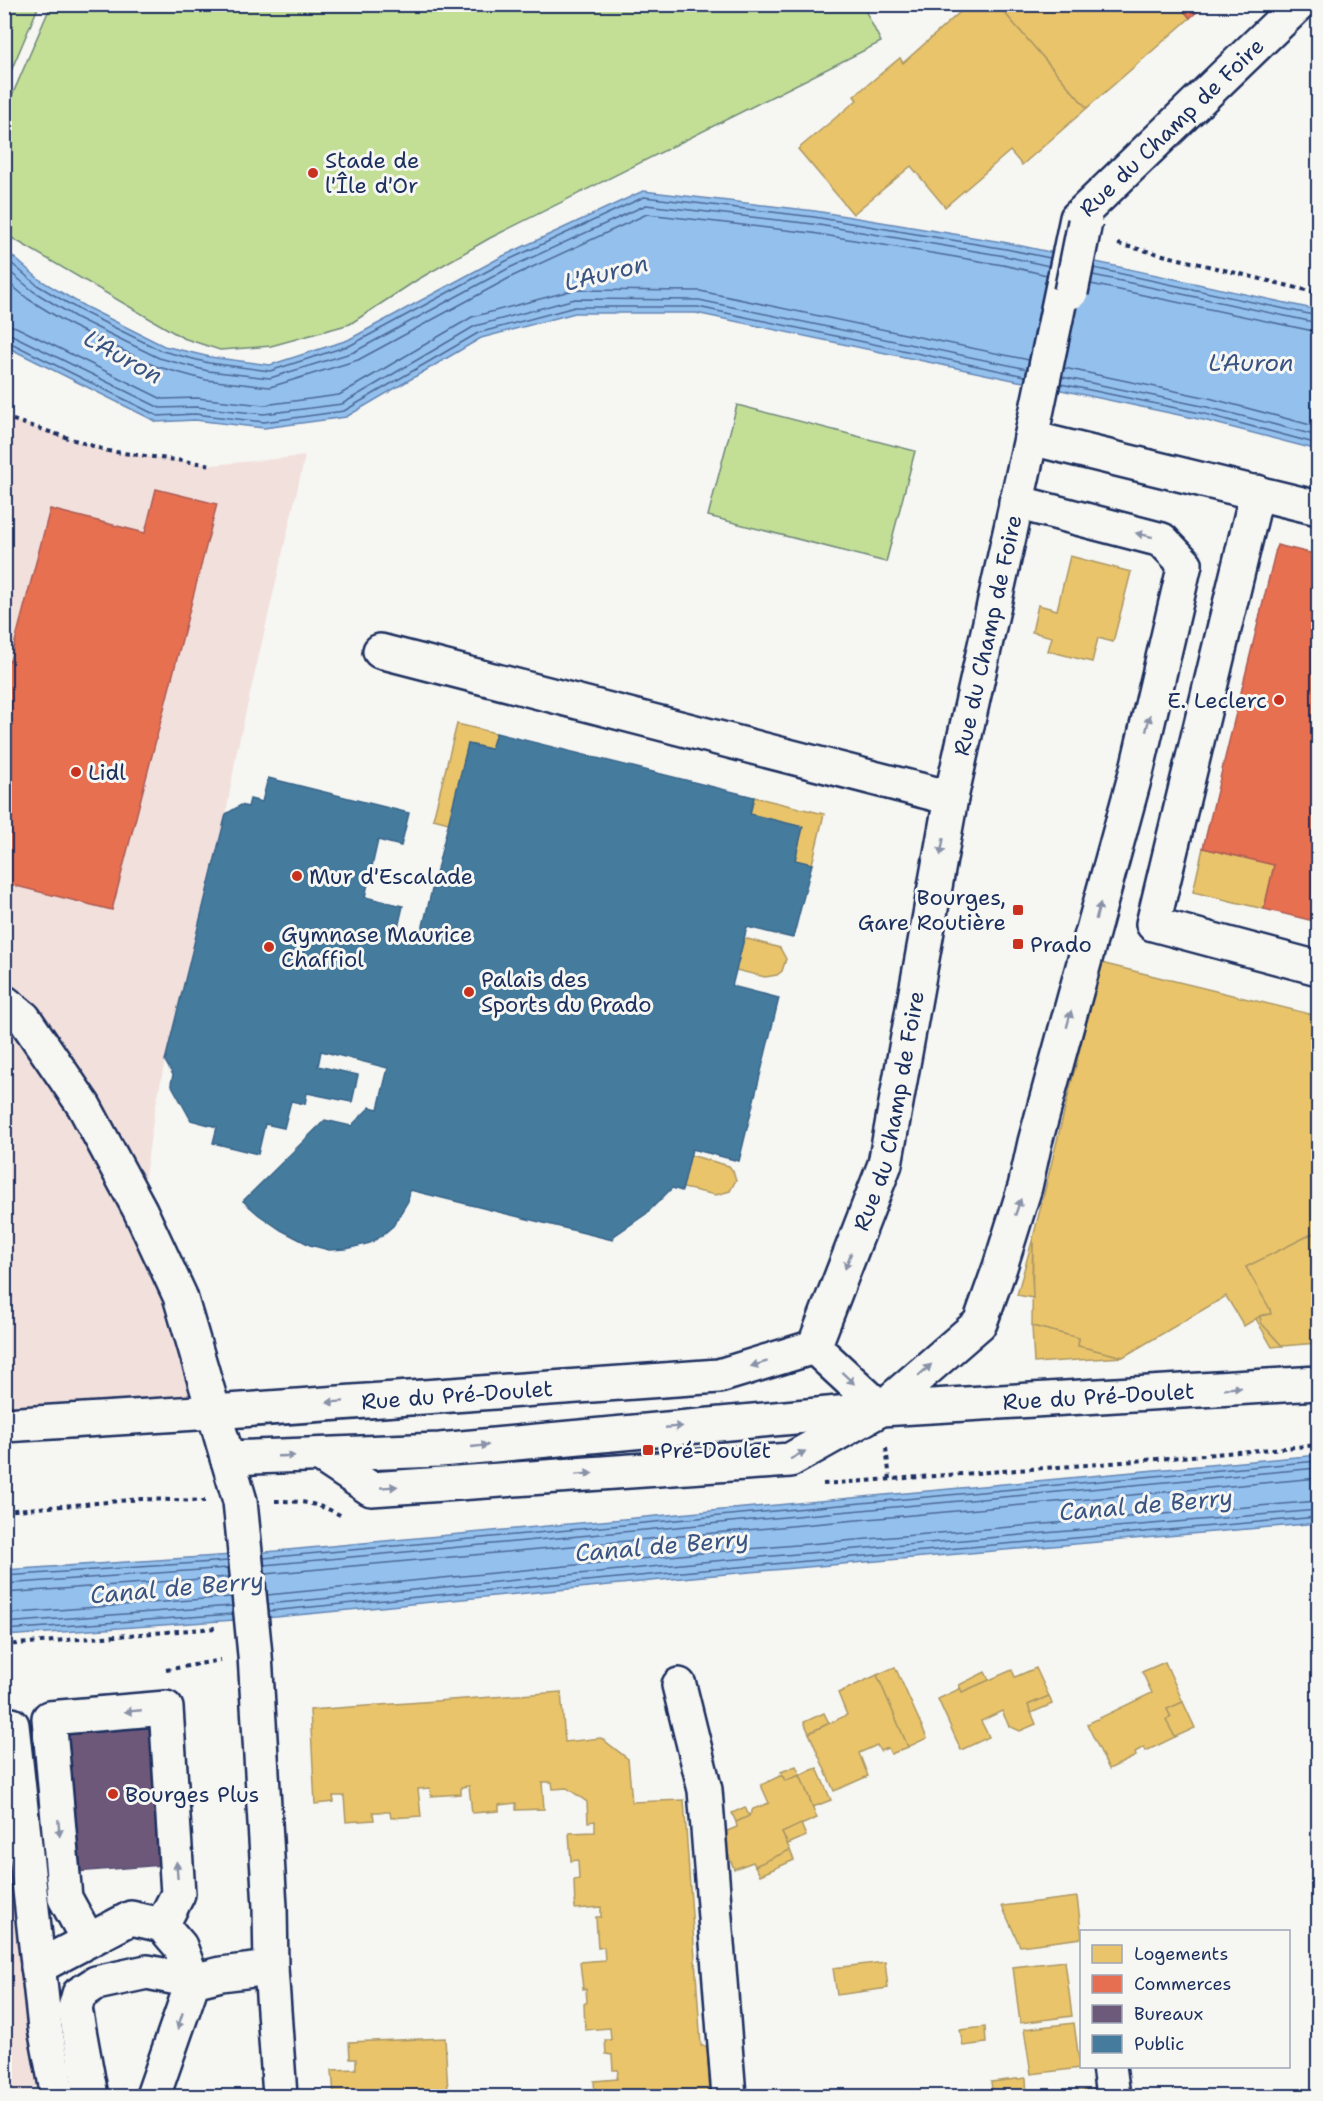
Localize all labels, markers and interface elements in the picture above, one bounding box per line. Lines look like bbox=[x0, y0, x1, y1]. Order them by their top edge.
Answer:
street label: Rue du Champ de Foire bbox=[1073, 31, 1270, 223]
place label: Stade de l'Île d'Or bbox=[325, 146, 420, 200]
marker: Stade de l'Île d'Or bbox=[306, 166, 320, 180]
water label: L'Auron bbox=[561, 247, 651, 299]
water label: L'Auron bbox=[78, 322, 168, 392]
water label: L'Auron bbox=[1208, 347, 1294, 379]
street label: Rue du Champ de Foire bbox=[946, 512, 1028, 758]
one-way arrow bbox=[1134, 529, 1153, 539]
place label: E. Leclerc bbox=[1167, 686, 1267, 715]
marker: E. Leclerc bbox=[1272, 693, 1286, 707]
one-way arrow bbox=[1144, 714, 1154, 732]
place label: Lidl bbox=[88, 758, 126, 787]
marker: Lidl bbox=[69, 765, 83, 779]
one-way arrow bbox=[937, 838, 946, 857]
place label: Mur d'Escalade bbox=[309, 862, 473, 891]
marker: Mur d'Escalade bbox=[290, 869, 304, 883]
place label: Bourges, Gare Routière bbox=[858, 883, 1006, 937]
one-way arrow bbox=[1094, 902, 1103, 920]
marker: Bourges, Gare Routière bbox=[1011, 903, 1025, 917]
place label: Gymnase Maurice Chaffiol bbox=[281, 920, 472, 974]
place label: Prado bbox=[1030, 930, 1092, 959]
marker: Prado bbox=[1011, 937, 1025, 951]
marker: Gymnase Maurice Chaffiol bbox=[262, 940, 276, 954]
place label: Palais des Sports du Prado bbox=[481, 965, 652, 1019]
marker: Palais des Sports du Prado bbox=[462, 985, 476, 999]
street label: Rue du Champ de Foire bbox=[846, 989, 930, 1235]
one-way arrow bbox=[1065, 1010, 1074, 1028]
one-way arrow bbox=[1014, 1198, 1024, 1216]
one-way arrow bbox=[842, 1252, 852, 1270]
one-way arrow bbox=[749, 1360, 767, 1369]
one-way arrow bbox=[917, 1364, 933, 1377]
one-way arrow bbox=[840, 1371, 855, 1385]
street label: Rue du Pré-Doulet bbox=[360, 1373, 554, 1416]
street label: Rue du Pré-Doulet bbox=[1002, 1376, 1195, 1416]
one-way arrow bbox=[1223, 1384, 1242, 1393]
one-way arrow bbox=[326, 1398, 345, 1407]
one-way arrow bbox=[665, 1422, 684, 1432]
place label: Pré-Doulet bbox=[660, 1436, 771, 1465]
one-way arrow bbox=[471, 1441, 490, 1451]
marker: Pré-Doulet bbox=[641, 1443, 655, 1457]
one-way arrow bbox=[790, 1450, 807, 1460]
one-way arrow bbox=[276, 1451, 295, 1461]
one-way arrow bbox=[574, 1469, 593, 1479]
water label: Canal de Berry bbox=[1058, 1481, 1234, 1529]
one-way arrow bbox=[380, 1483, 399, 1492]
water label: Canal de Berry bbox=[574, 1522, 750, 1570]
water label: Canal de Berry bbox=[89, 1564, 265, 1612]
one-way arrow bbox=[124, 1706, 143, 1715]
place label: Bourges Plus bbox=[125, 1780, 259, 1809]
marker: Bourges Plus bbox=[106, 1787, 120, 1801]
one-way arrow bbox=[54, 1818, 64, 1837]
one-way arrow bbox=[172, 1861, 181, 1880]
legend bbox=[1080, 1930, 1290, 2068]
text: Logements bbox=[1134, 1942, 1228, 1966]
text: Commerces bbox=[1134, 1972, 1231, 1996]
text: Bureaux bbox=[1134, 2002, 1203, 2026]
one-way arrow bbox=[175, 2012, 184, 2030]
text: Public bbox=[1134, 2032, 1184, 2056]

